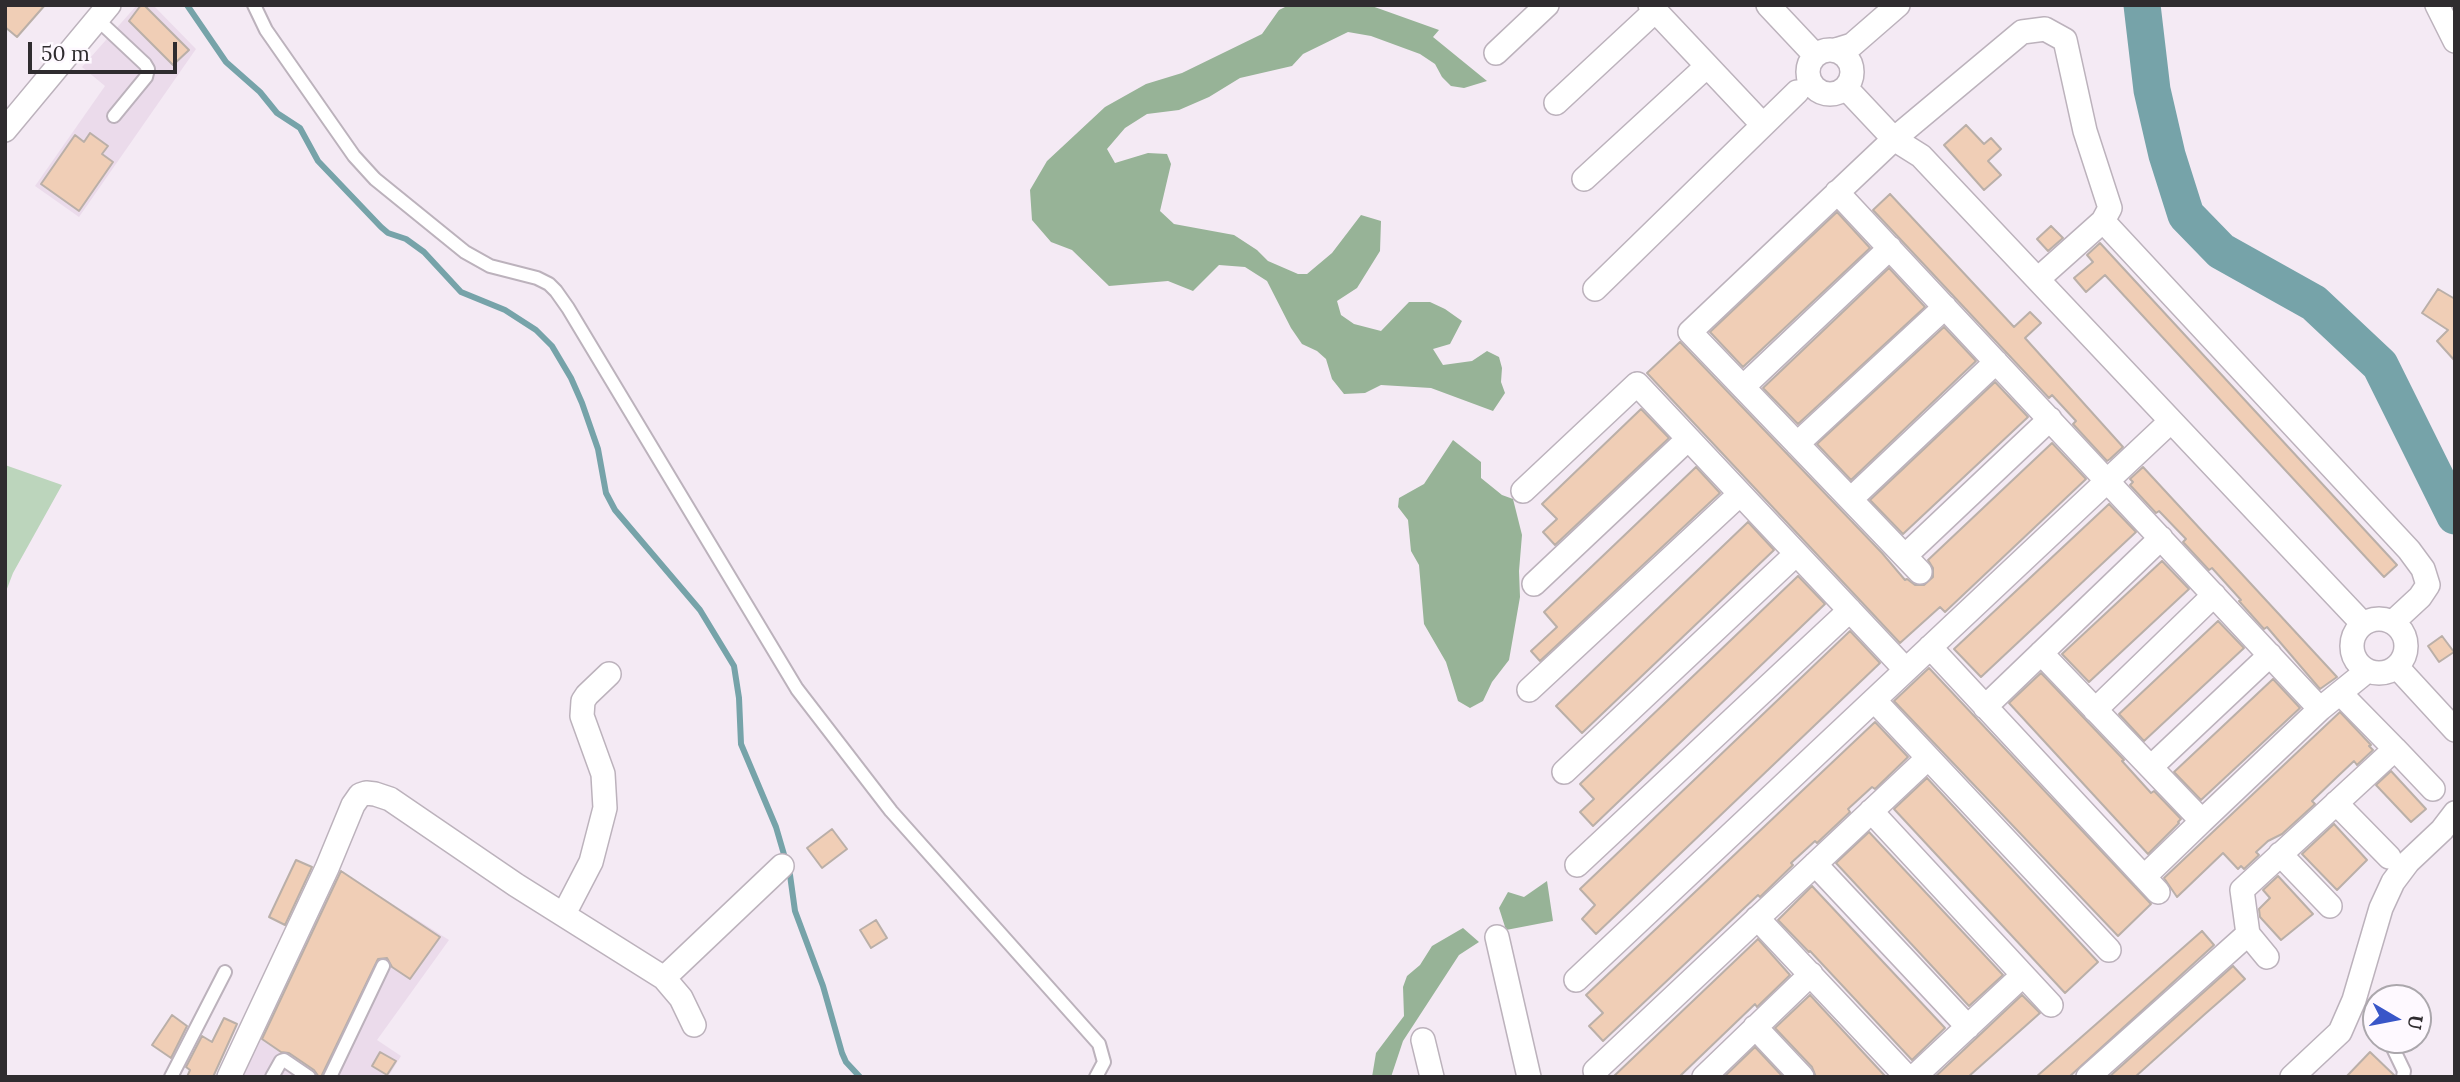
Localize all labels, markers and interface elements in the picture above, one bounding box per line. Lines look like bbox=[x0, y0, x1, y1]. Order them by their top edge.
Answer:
scale bar bbox=[32, 28, 180, 72]
text: 50 m bbox=[41, 40, 90, 67]
north arrow bbox=[2362, 984, 2432, 1054]
text: U bbox=[2403, 1013, 2429, 1031]

